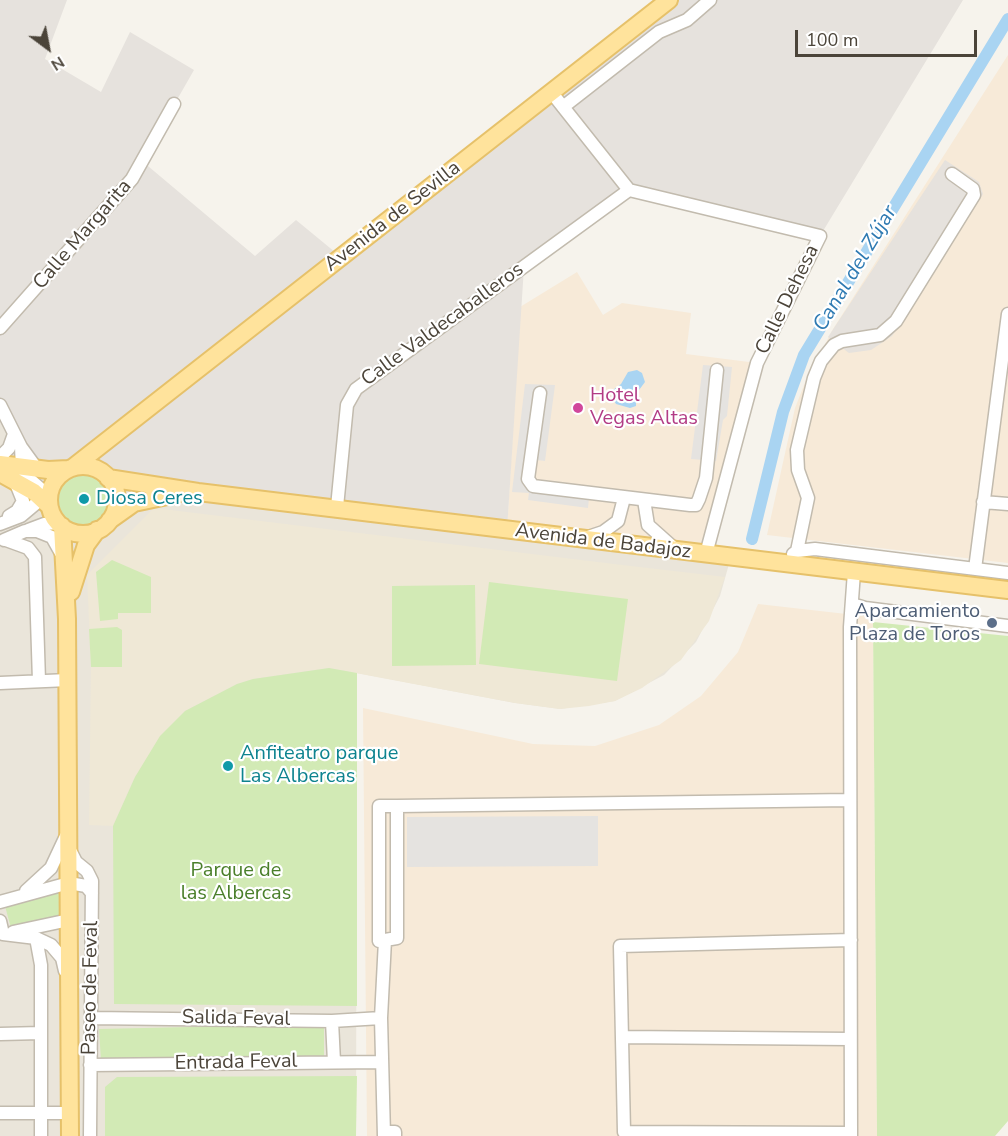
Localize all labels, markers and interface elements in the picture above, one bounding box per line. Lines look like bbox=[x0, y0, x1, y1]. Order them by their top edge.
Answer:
north arrow bbox=[18, 18, 78, 78]
scale bar bbox=[798, 18, 980, 56]
text: 100 m bbox=[806, 28, 858, 52]
text: N bbox=[47, 51, 68, 76]
street label: Avenida de Sevilla bbox=[320, 156, 466, 278]
street label: Calle Margarita bbox=[29, 175, 137, 295]
water label: Canal del Zújar bbox=[809, 202, 903, 336]
street label: Calle Dehesa bbox=[751, 241, 825, 359]
street label: Calle Valdecaballeros bbox=[357, 258, 529, 392]
place label: Hotel Vegas Altas bbox=[590, 384, 698, 431]
marker: Hotel Vegas Altas bbox=[571, 401, 585, 415]
place label: Diosa Ceres bbox=[96, 487, 203, 511]
marker: Diosa Ceres bbox=[77, 492, 91, 506]
street label: Avenida de Badajoz bbox=[514, 519, 692, 565]
place label: Aparcamiento Plaza de Toros bbox=[849, 600, 980, 647]
marker: Aparcamiento Plaza de Toros bbox=[985, 616, 999, 630]
place label: Anfiteatro parque Las Albercas bbox=[240, 742, 398, 789]
marker: Anfiteatro parque Las Albercas bbox=[221, 759, 235, 773]
park label: Parque de las Albercas bbox=[181, 859, 291, 906]
street label: Paseo de Feval bbox=[78, 921, 104, 1055]
street label: Salida Feval bbox=[182, 1006, 290, 1032]
street label: Entrada Feval bbox=[174, 1050, 298, 1076]

